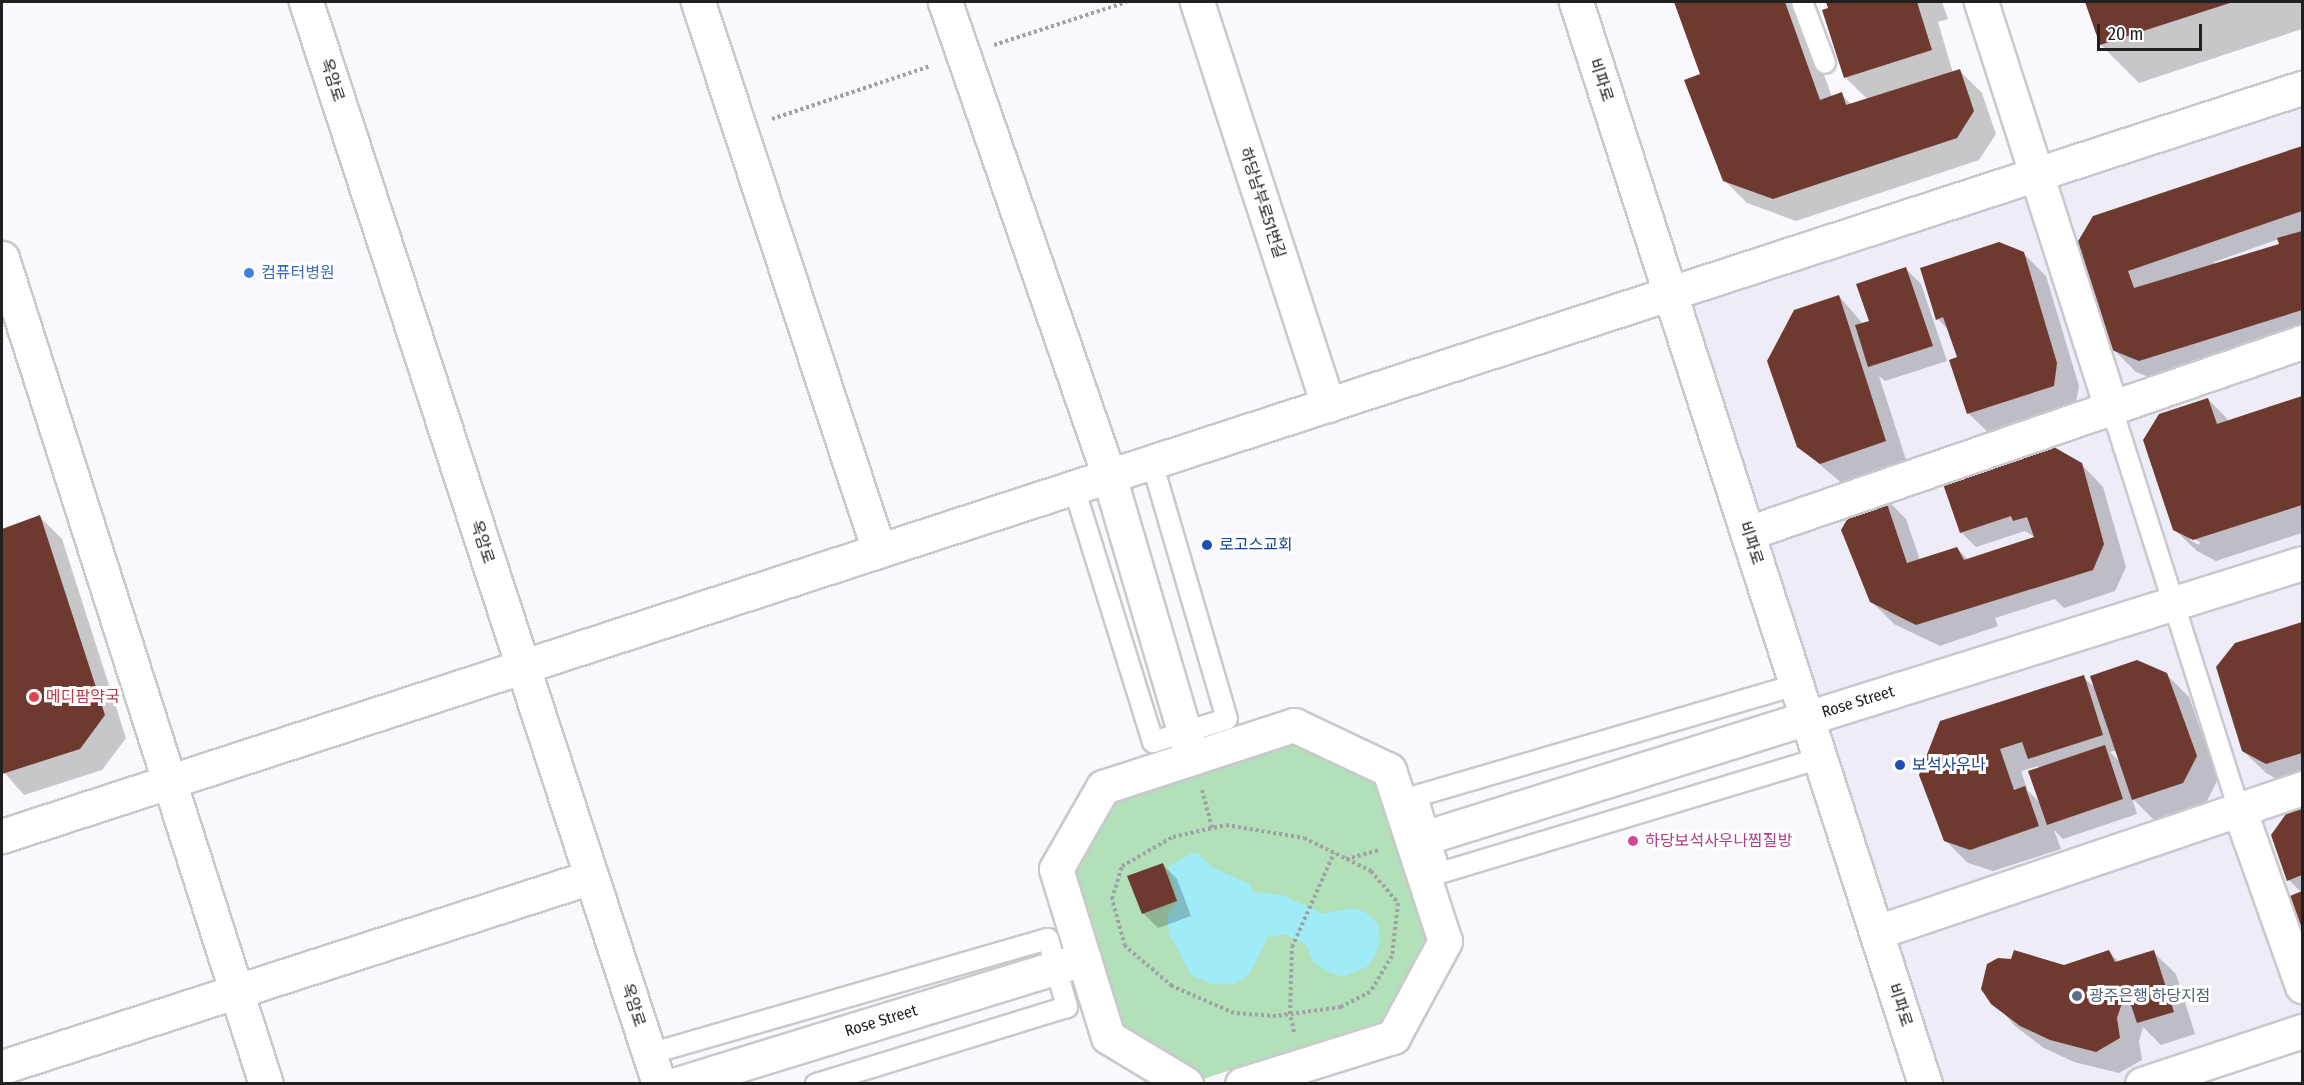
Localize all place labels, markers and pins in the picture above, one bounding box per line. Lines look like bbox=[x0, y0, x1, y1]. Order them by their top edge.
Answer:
place label: 컴퓨터병원 bbox=[261, 263, 335, 283]
marker: 컴퓨터병원 bbox=[242, 266, 256, 280]
place label: 로고스교회 bbox=[1219, 535, 1293, 555]
marker: 로고스교회 bbox=[1200, 538, 1214, 552]
place label: 메디팜약국 bbox=[46, 687, 120, 707]
marker: 메디팜약국 bbox=[27, 690, 41, 704]
place label: 보석사우나 bbox=[1912, 755, 1986, 775]
marker: 보석사우나 bbox=[1893, 758, 1907, 772]
place label: 하당보석사우나찜질방 bbox=[1645, 831, 1792, 851]
marker: 하당보석사우나찜질방 bbox=[1626, 834, 1640, 848]
place label: 광주은행 하당지점 bbox=[2089, 986, 2211, 1006]
marker: 광주은행 하당지점 bbox=[2070, 989, 2084, 1003]

